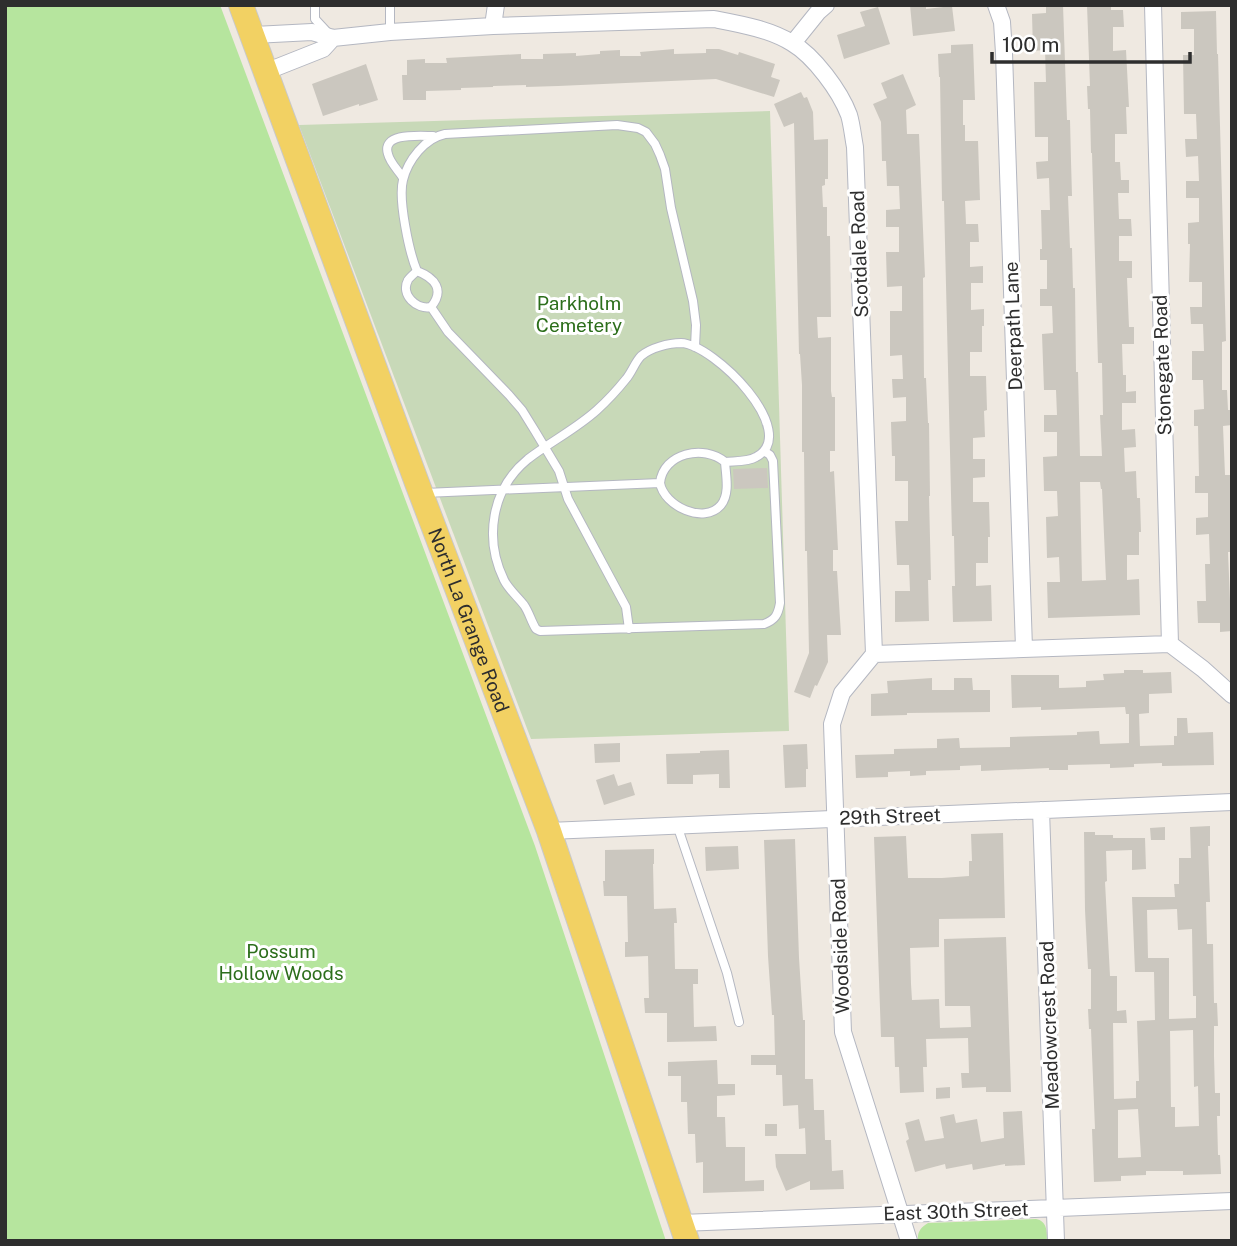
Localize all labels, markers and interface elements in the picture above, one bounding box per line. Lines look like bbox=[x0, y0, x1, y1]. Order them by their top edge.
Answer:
scale bar bbox=[992, 21, 1190, 65]
text: 100 m bbox=[1002, 32, 1059, 57]
street label: Scotdale Road bbox=[846, 190, 872, 318]
street label: Deerpath Lane bbox=[1000, 261, 1026, 391]
park label: Parkholm Cemetery bbox=[536, 292, 622, 336]
street label: Stonegate Road bbox=[1149, 294, 1175, 436]
street label: North La Grange Road bbox=[424, 525, 514, 715]
street label: 29th Street bbox=[839, 803, 941, 829]
street label: Woodside Road bbox=[827, 878, 853, 1014]
park label: Possum Hollow Woods bbox=[218, 940, 344, 984]
street label: Meadowcrest Road bbox=[1035, 940, 1063, 1110]
street label: East 30th Street bbox=[883, 1197, 1029, 1225]

